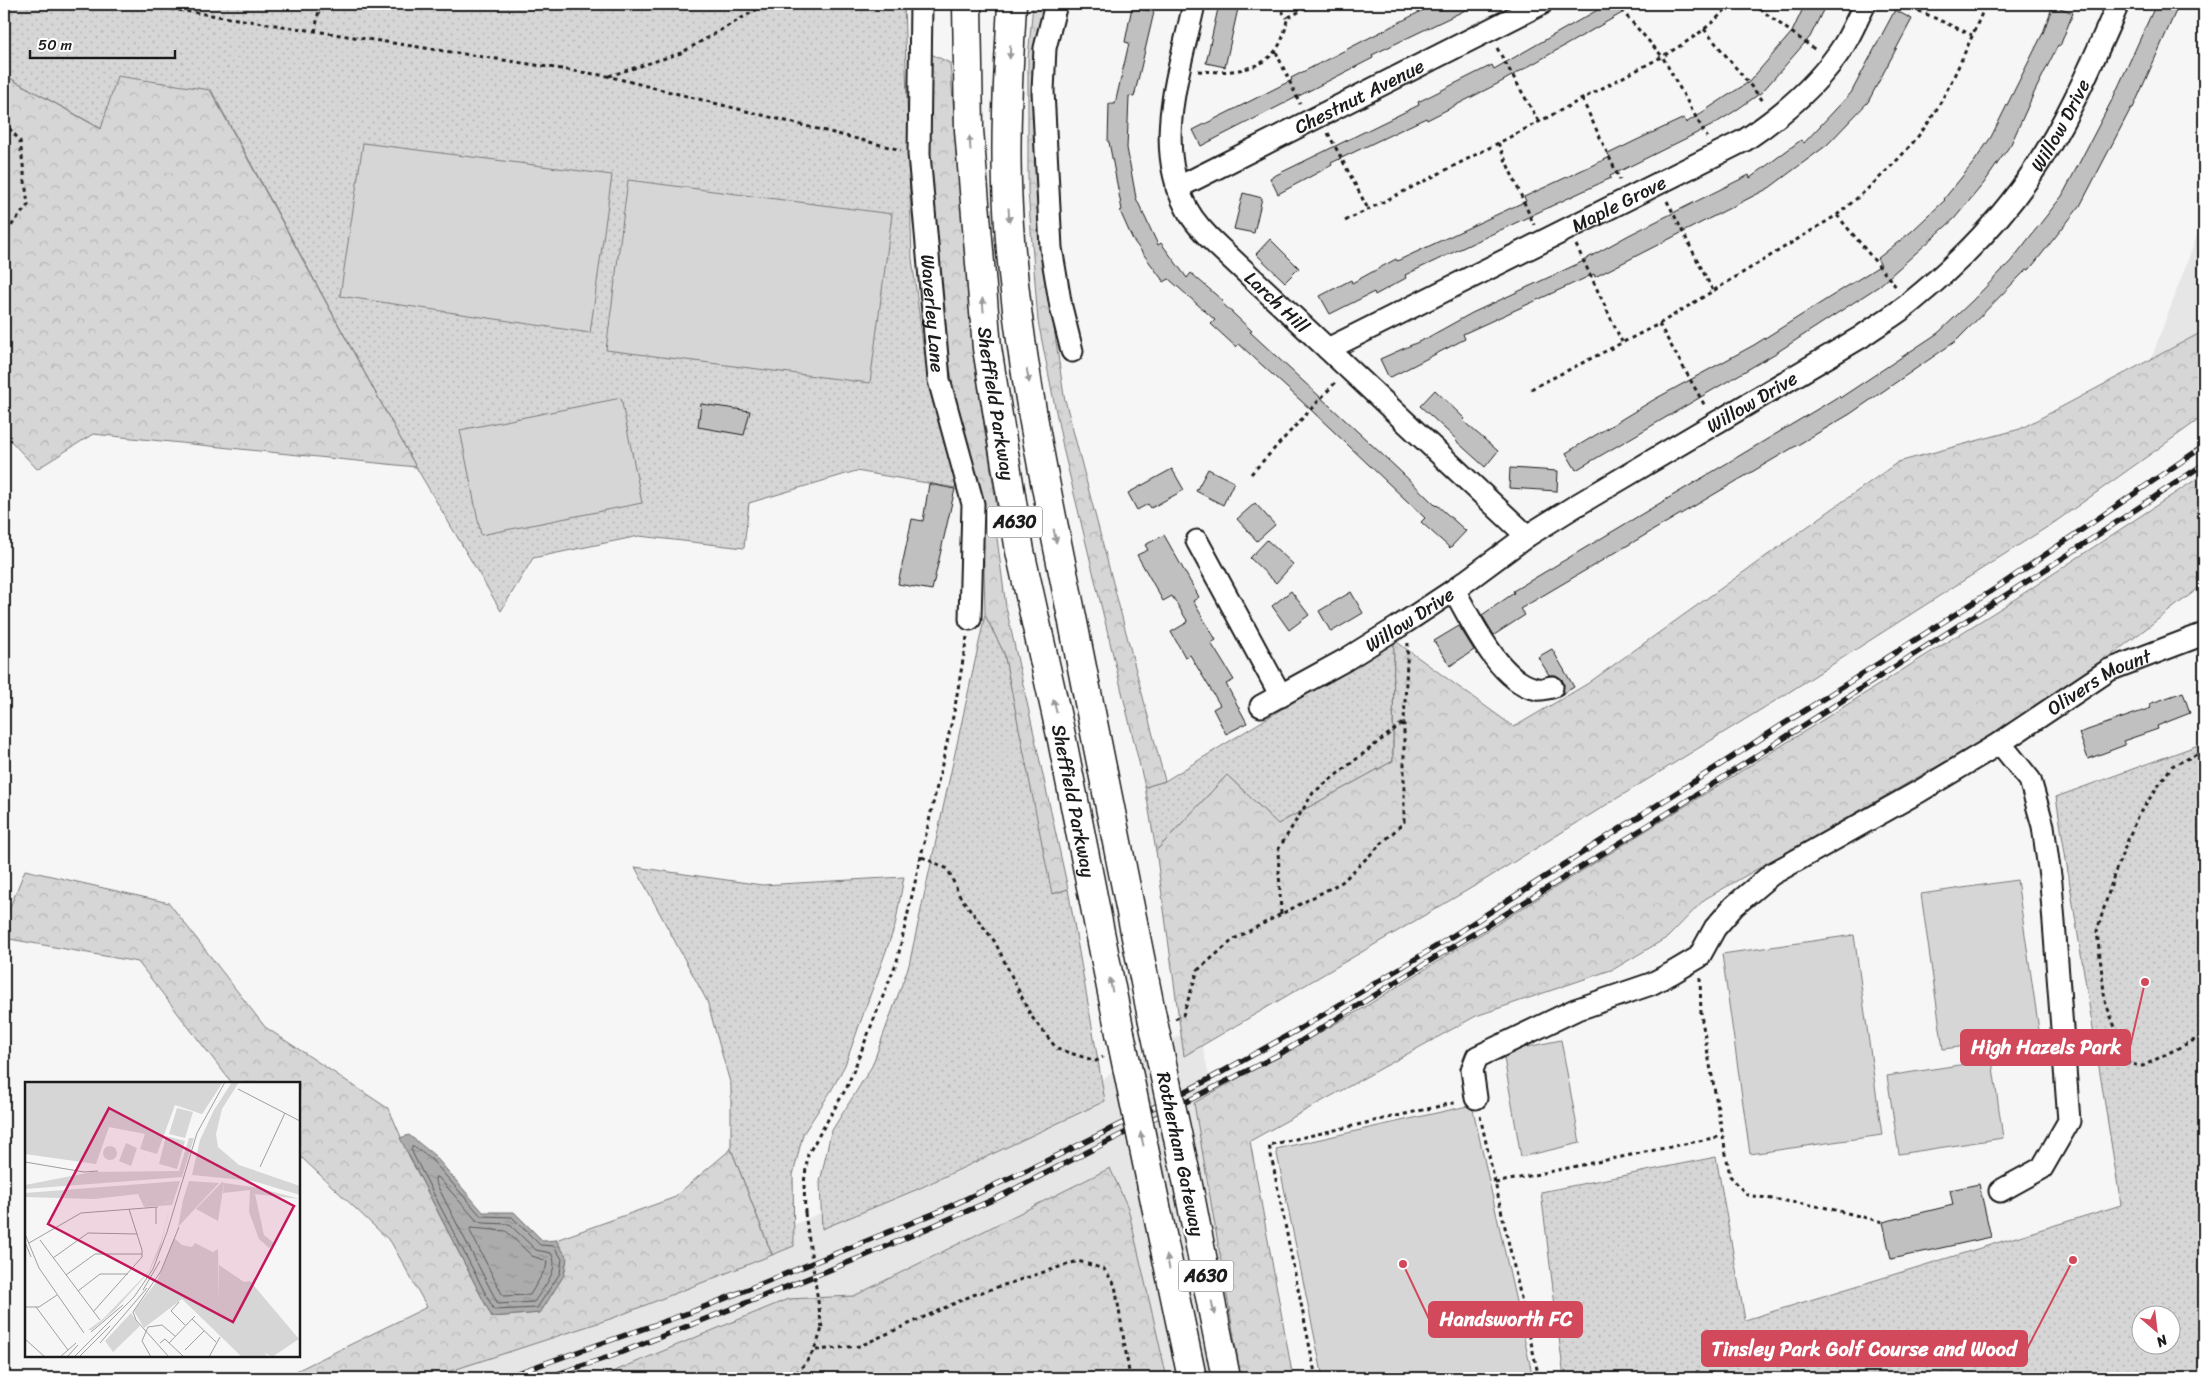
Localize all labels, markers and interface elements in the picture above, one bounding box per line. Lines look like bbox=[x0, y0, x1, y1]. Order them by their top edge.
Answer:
scale bar bbox=[30, 28, 175, 60]
text: 50 m bbox=[38, 32, 73, 58]
one-way arrow bbox=[1006, 45, 1014, 61]
street label: Chestnut Avenue bbox=[1288, 49, 1430, 143]
street label: Willow Drive bbox=[2021, 73, 2099, 178]
one-way arrow bbox=[966, 135, 974, 151]
street label: Maple Grove bbox=[1565, 166, 1672, 242]
one-way arrow bbox=[1005, 207, 1013, 223]
street label: Waverley Lane bbox=[911, 253, 954, 374]
street label: Larch Hill bbox=[1236, 263, 1318, 342]
one-way arrow bbox=[979, 297, 987, 313]
street label: Sheffield Parkway bbox=[968, 325, 1024, 483]
street label: Willow Drive bbox=[1700, 362, 1804, 442]
one-way arrow bbox=[1024, 368, 1032, 384]
road number: A630 bbox=[988, 507, 1042, 538]
one-way arrow bbox=[1052, 529, 1060, 545]
street label: Willow Drive bbox=[1358, 578, 1461, 661]
street label: Olivers Mount bbox=[2040, 639, 2157, 724]
one-way arrow bbox=[1051, 698, 1059, 713]
street label: Sheffield Parkway bbox=[1042, 721, 1105, 880]
one-way arrow bbox=[1106, 977, 1114, 993]
callout: High Hazels Park bbox=[1961, 1030, 2130, 1065]
text: High Hazels Park bbox=[1970, 1030, 2122, 1065]
street label: Rotherham Gateway bbox=[1147, 1069, 1214, 1240]
inset map bbox=[25, 1082, 300, 1357]
one-way arrow bbox=[1138, 1132, 1146, 1147]
one-way arrow bbox=[1163, 1254, 1171, 1270]
road number: A630 bbox=[1178, 1260, 1234, 1292]
one-way arrow bbox=[1209, 1301, 1217, 1317]
callout: Handsworth FC bbox=[1429, 1302, 1582, 1337]
text: Handsworth FC bbox=[1438, 1302, 1573, 1337]
north arrow bbox=[2130, 1304, 2180, 1354]
text: N bbox=[2151, 1327, 2173, 1354]
callout: Tinsley Park Golf Course and Wood bbox=[1702, 1331, 2027, 1366]
text: Tinsley Park Golf Course and Wood bbox=[1712, 1332, 2019, 1367]

